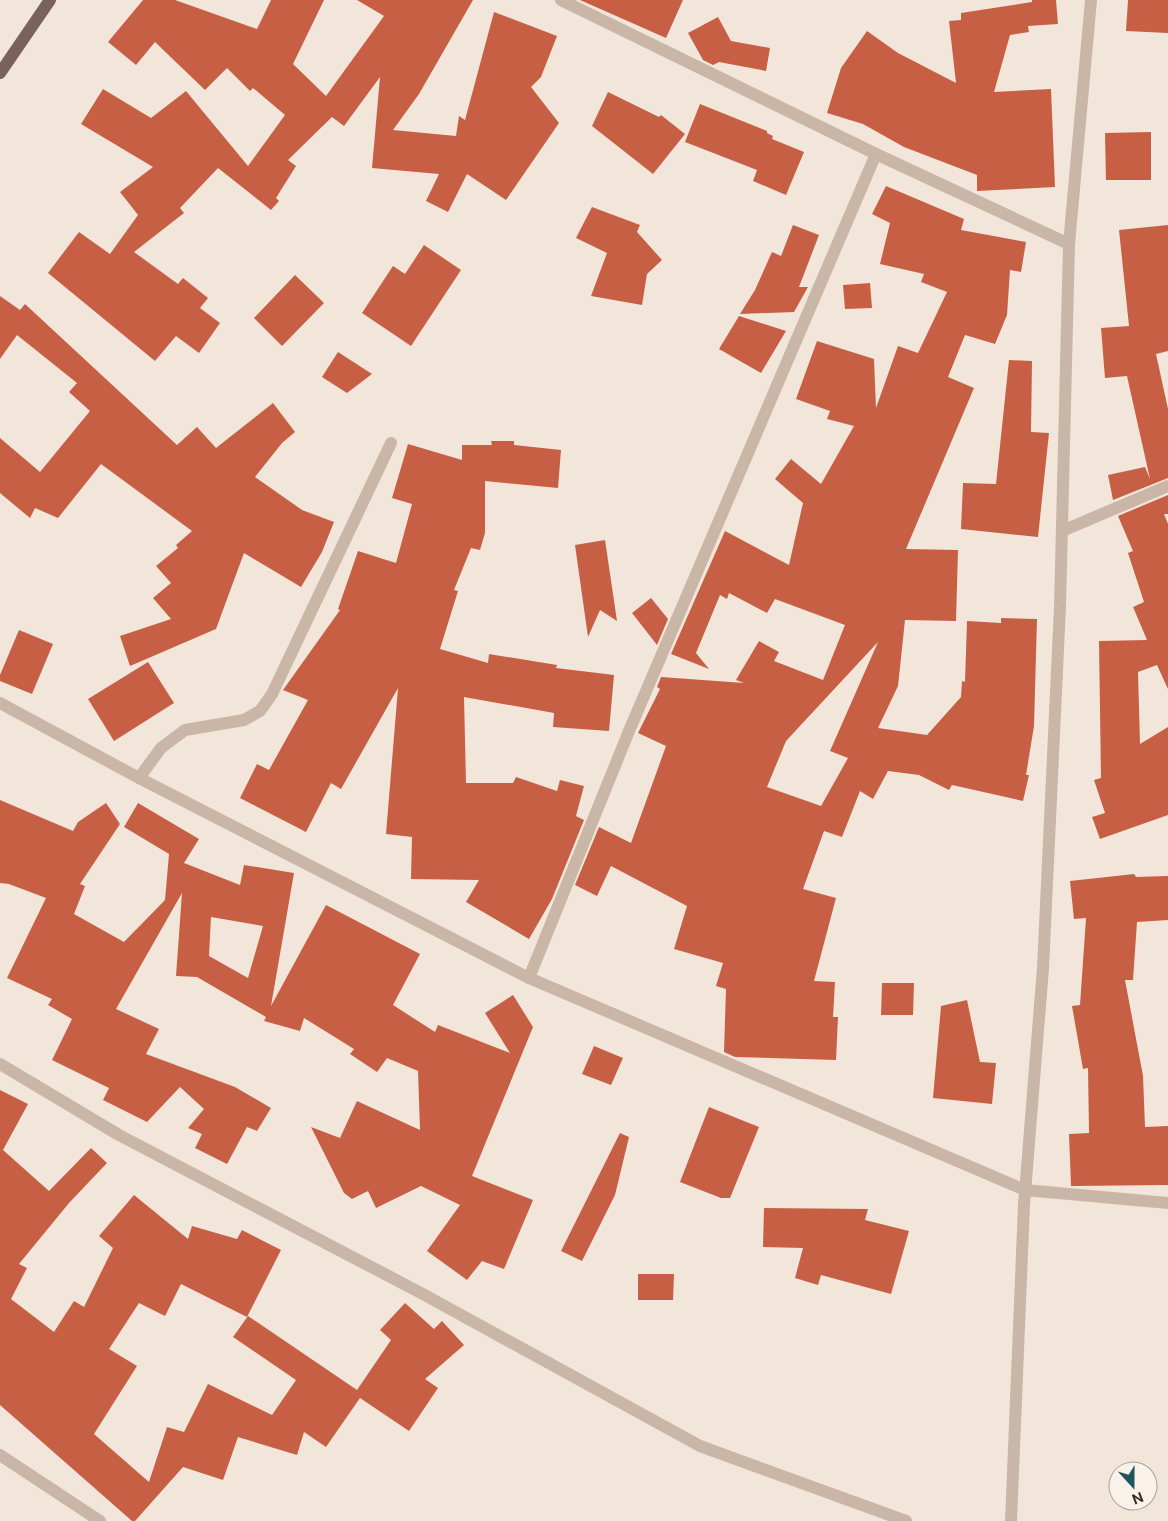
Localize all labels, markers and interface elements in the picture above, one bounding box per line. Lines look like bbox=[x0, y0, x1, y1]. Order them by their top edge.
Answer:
north arrow bbox=[1108, 1461, 1158, 1511]
text: N bbox=[1130, 1489, 1146, 1508]

